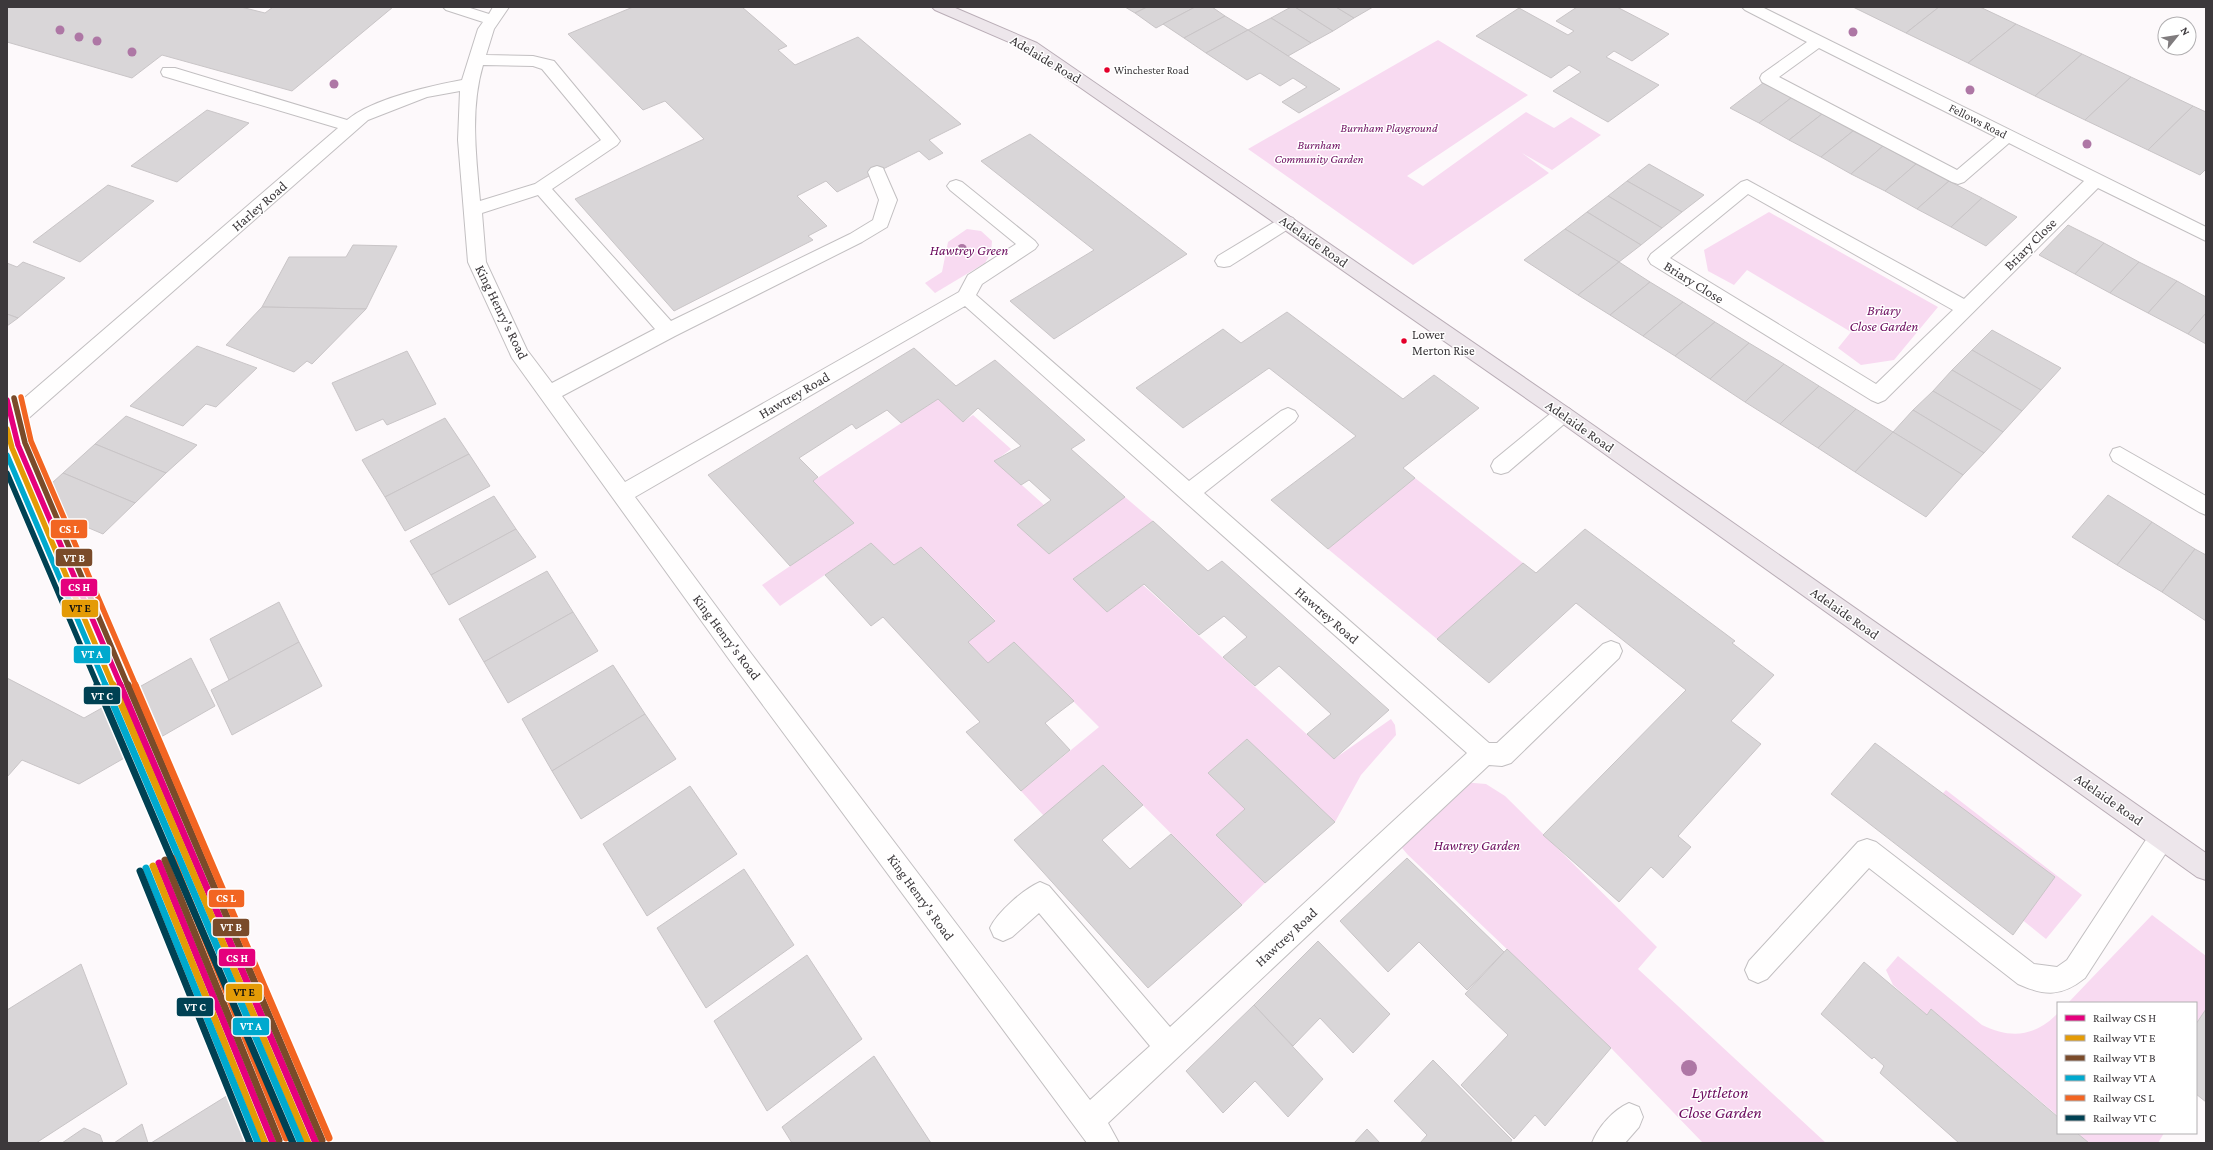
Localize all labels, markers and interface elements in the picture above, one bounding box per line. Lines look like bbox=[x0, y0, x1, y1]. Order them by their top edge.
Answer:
north arrow bbox=[2157, 16, 2197, 56]
text: N bbox=[2179, 25, 2193, 38]
street label: Adelaide Road bbox=[1008, 32, 1085, 87]
place label: Winchester Road bbox=[1114, 64, 1189, 76]
marker: Winchester Road bbox=[1102, 65, 1112, 75]
street label: Fellows Road bbox=[1947, 100, 2010, 142]
park label: Burnham Playground bbox=[1340, 121, 1438, 135]
park label: Burnham Community Garden bbox=[1274, 138, 1364, 166]
street label: Harley Road bbox=[228, 177, 290, 234]
street label: Adelaide Road bbox=[1277, 212, 1352, 271]
street label: Briary Close bbox=[2001, 215, 2059, 273]
park label: Hawtrey Green bbox=[930, 242, 1008, 258]
street label: Briary Close bbox=[1661, 257, 1727, 307]
street label: King Henry's Road bbox=[472, 262, 532, 362]
park label: Briary Close Garden bbox=[1850, 302, 1918, 334]
place label: Lower Merton Rise bbox=[1412, 327, 1475, 358]
marker: Lower Merton Rise bbox=[1399, 336, 1409, 346]
street label: Hawtrey Road bbox=[756, 368, 833, 422]
street label: Adelaide Road bbox=[1543, 397, 1618, 456]
line badge: CS L bbox=[50, 519, 88, 539]
text: CS L bbox=[59, 523, 79, 535]
line badge: VT B bbox=[55, 548, 93, 567]
text: VT B bbox=[62, 552, 85, 564]
line badge: CS H bbox=[60, 578, 98, 597]
text: CS H bbox=[68, 581, 90, 593]
street label: Hawtrey Road bbox=[1292, 583, 1362, 647]
street label: Adelaide Road bbox=[1808, 584, 1883, 643]
street label: King Henry's Road bbox=[690, 591, 765, 683]
line badge: VT E bbox=[61, 599, 99, 618]
text: VT E bbox=[68, 602, 92, 614]
line badge: VT A bbox=[73, 645, 111, 664]
text: VT A bbox=[80, 648, 103, 660]
line badge: VT C bbox=[83, 686, 121, 705]
text: VT C bbox=[90, 690, 113, 702]
street label: Adelaide Road bbox=[2072, 770, 2147, 829]
park label: Hawtrey Garden bbox=[1434, 837, 1520, 853]
street label: King Henry's Road bbox=[884, 851, 958, 944]
line badge: CS L bbox=[208, 889, 245, 908]
text: CS L bbox=[216, 892, 236, 904]
street label: Hawtrey Road bbox=[1252, 904, 1321, 970]
line badge: VT B bbox=[212, 918, 250, 937]
text: VT B bbox=[219, 921, 242, 933]
line badge: CS H bbox=[218, 948, 256, 967]
text: CS H bbox=[226, 952, 248, 964]
line badge: VT E bbox=[225, 983, 263, 1002]
text: VT E bbox=[232, 986, 256, 998]
line badge: VT C bbox=[176, 997, 214, 1017]
text: VT C bbox=[183, 1001, 206, 1013]
legend bbox=[2057, 1002, 2197, 1134]
text: Railway CS H bbox=[2093, 1011, 2156, 1025]
line badge: VT A bbox=[232, 1017, 270, 1036]
text: VT A bbox=[239, 1020, 262, 1032]
text: Railway VT E bbox=[2093, 1031, 2156, 1045]
text: Railway VT B bbox=[2093, 1051, 2156, 1065]
text: Railway VT A bbox=[2093, 1071, 2156, 1085]
park label: Lyttleton Close Garden bbox=[1678, 1083, 1762, 1122]
text: Railway CS L bbox=[2093, 1091, 2154, 1105]
text: Railway VT C bbox=[2093, 1111, 2156, 1125]

